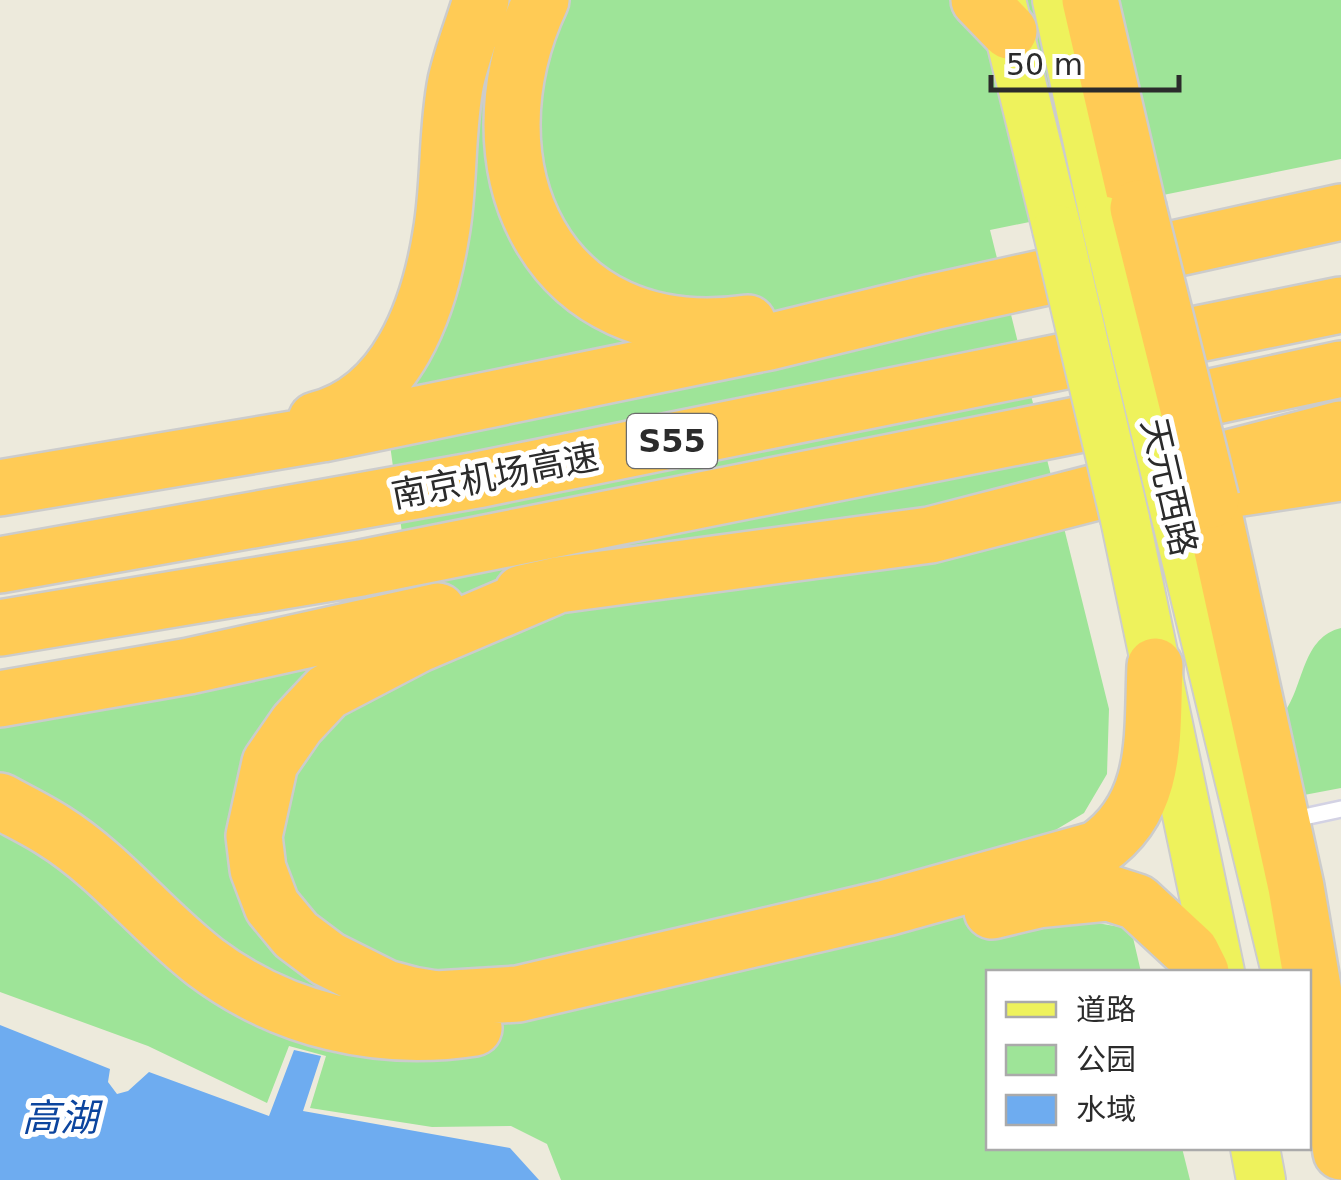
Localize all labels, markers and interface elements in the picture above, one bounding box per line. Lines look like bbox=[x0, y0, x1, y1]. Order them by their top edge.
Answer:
scale bar bbox=[991, 30, 1178, 92]
text: 50 m bbox=[1006, 47, 1083, 82]
road number: S55 bbox=[627, 414, 717, 468]
street label: 天元西路 bbox=[1134, 414, 1204, 560]
street label: 南京机场高速 bbox=[388, 436, 602, 516]
legend bbox=[986, 970, 1311, 1150]
text: 道路 bbox=[1076, 992, 1136, 1027]
text: 公园 bbox=[1076, 1042, 1136, 1077]
text: 水域 bbox=[1076, 1092, 1136, 1127]
water label: 高湖 bbox=[22, 1096, 103, 1140]

